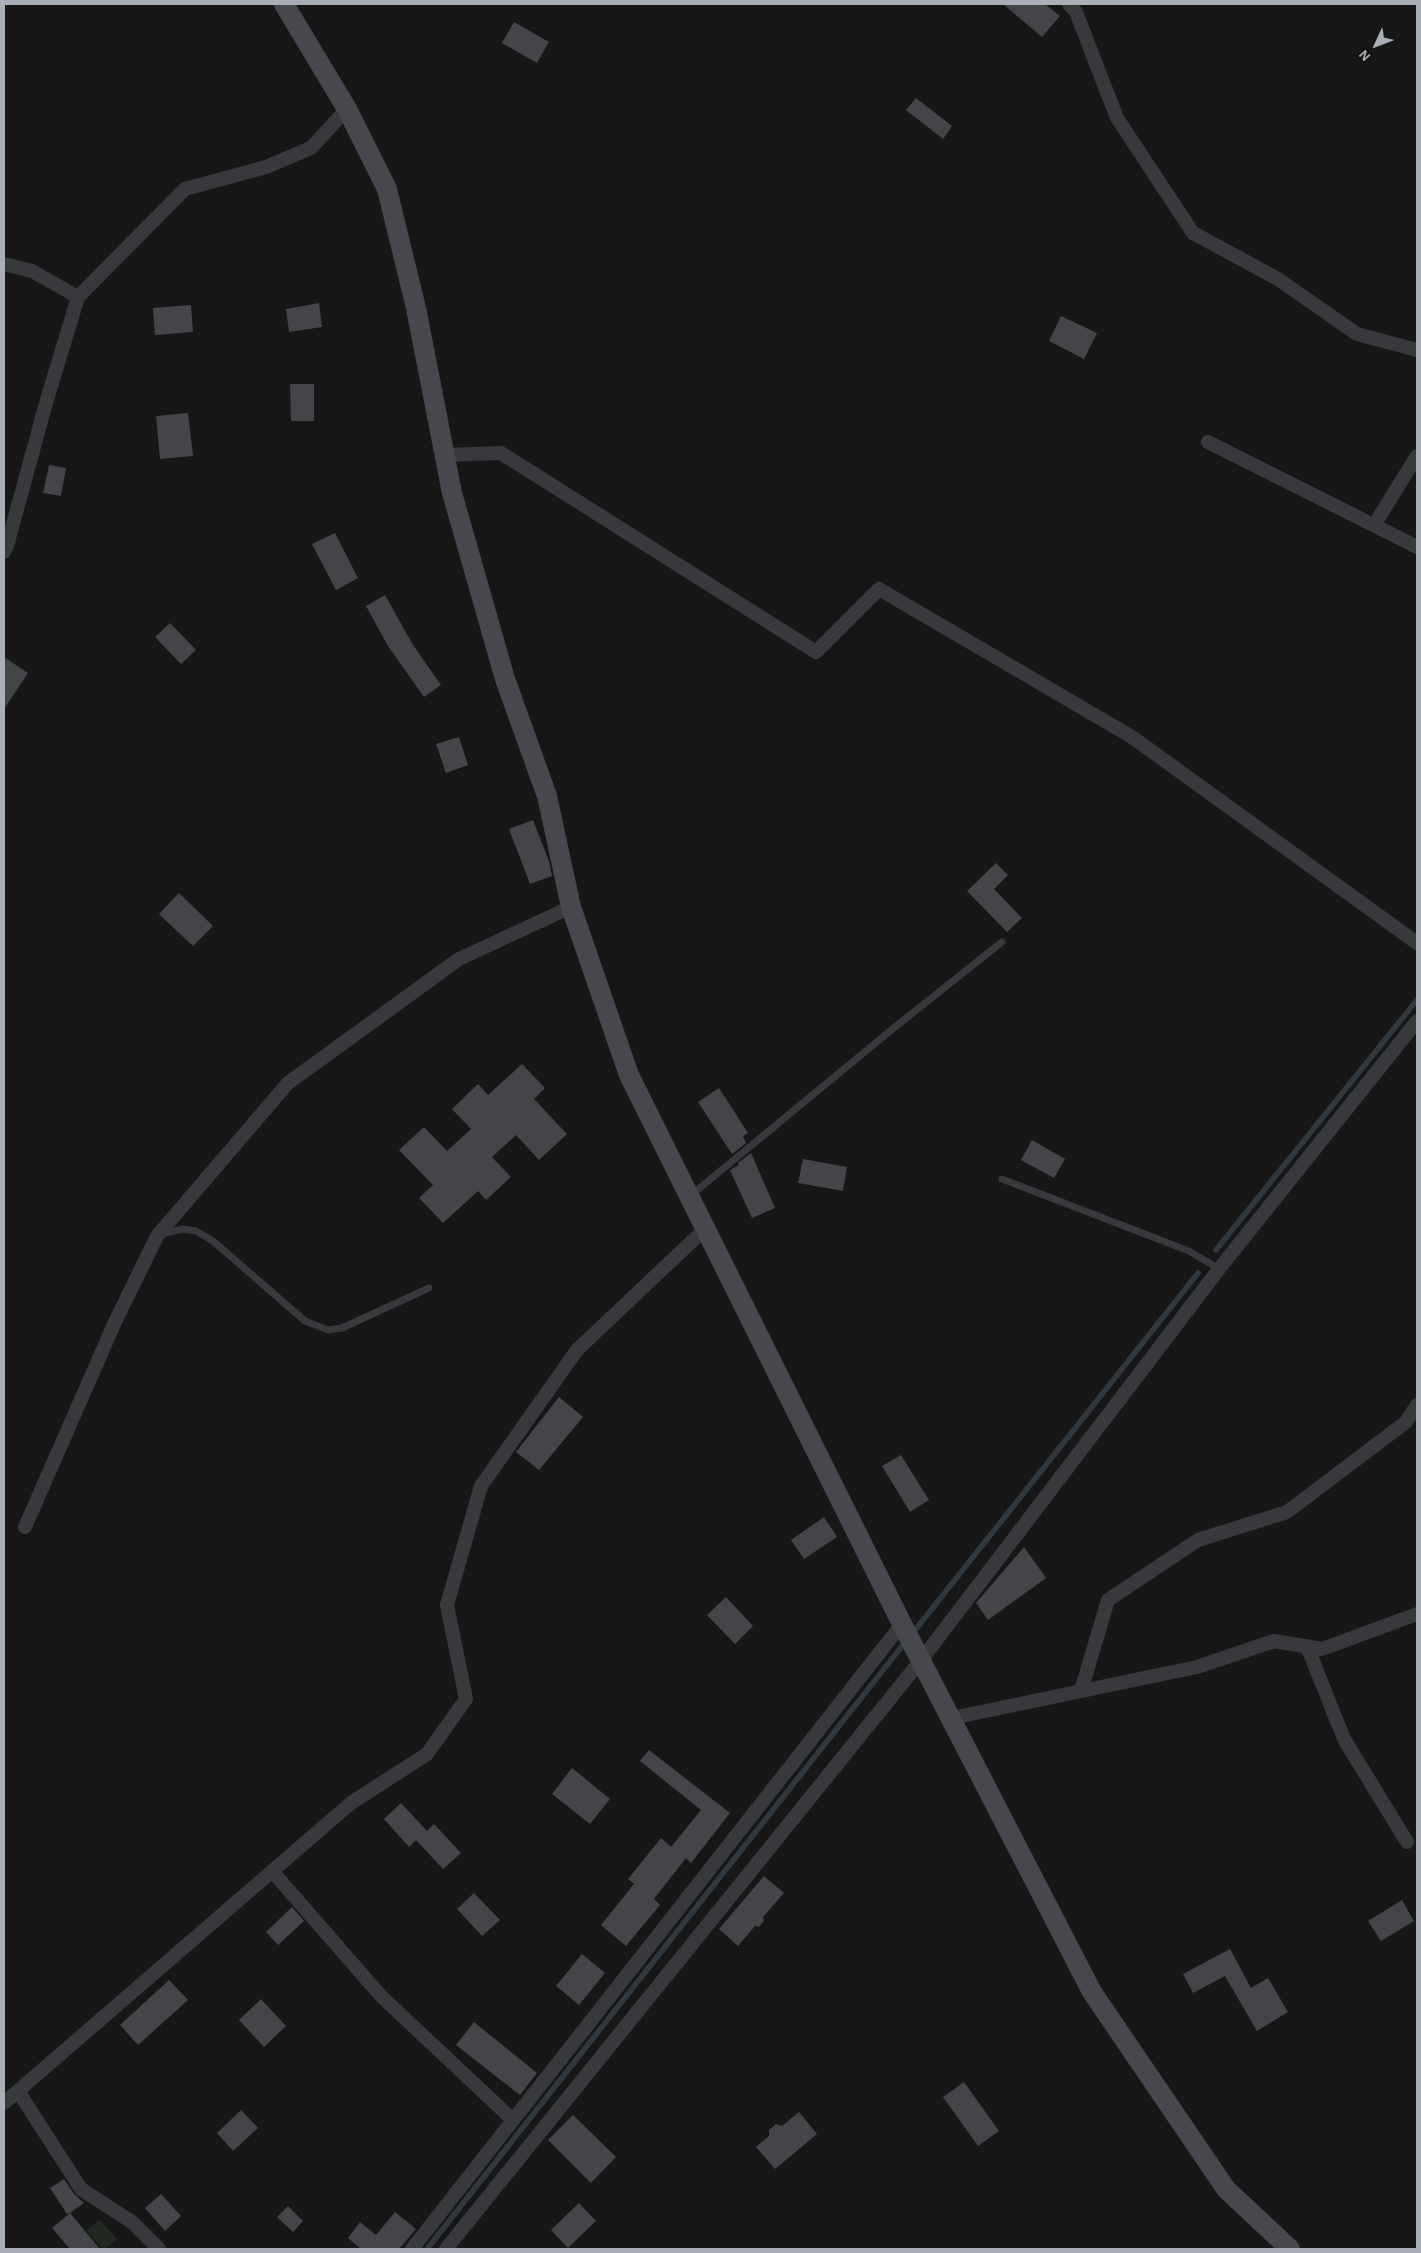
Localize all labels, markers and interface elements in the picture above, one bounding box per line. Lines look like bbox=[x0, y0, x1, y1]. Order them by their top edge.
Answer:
north arrow bbox=[1351, 20, 1401, 70]
text: N bbox=[1357, 47, 1373, 64]

